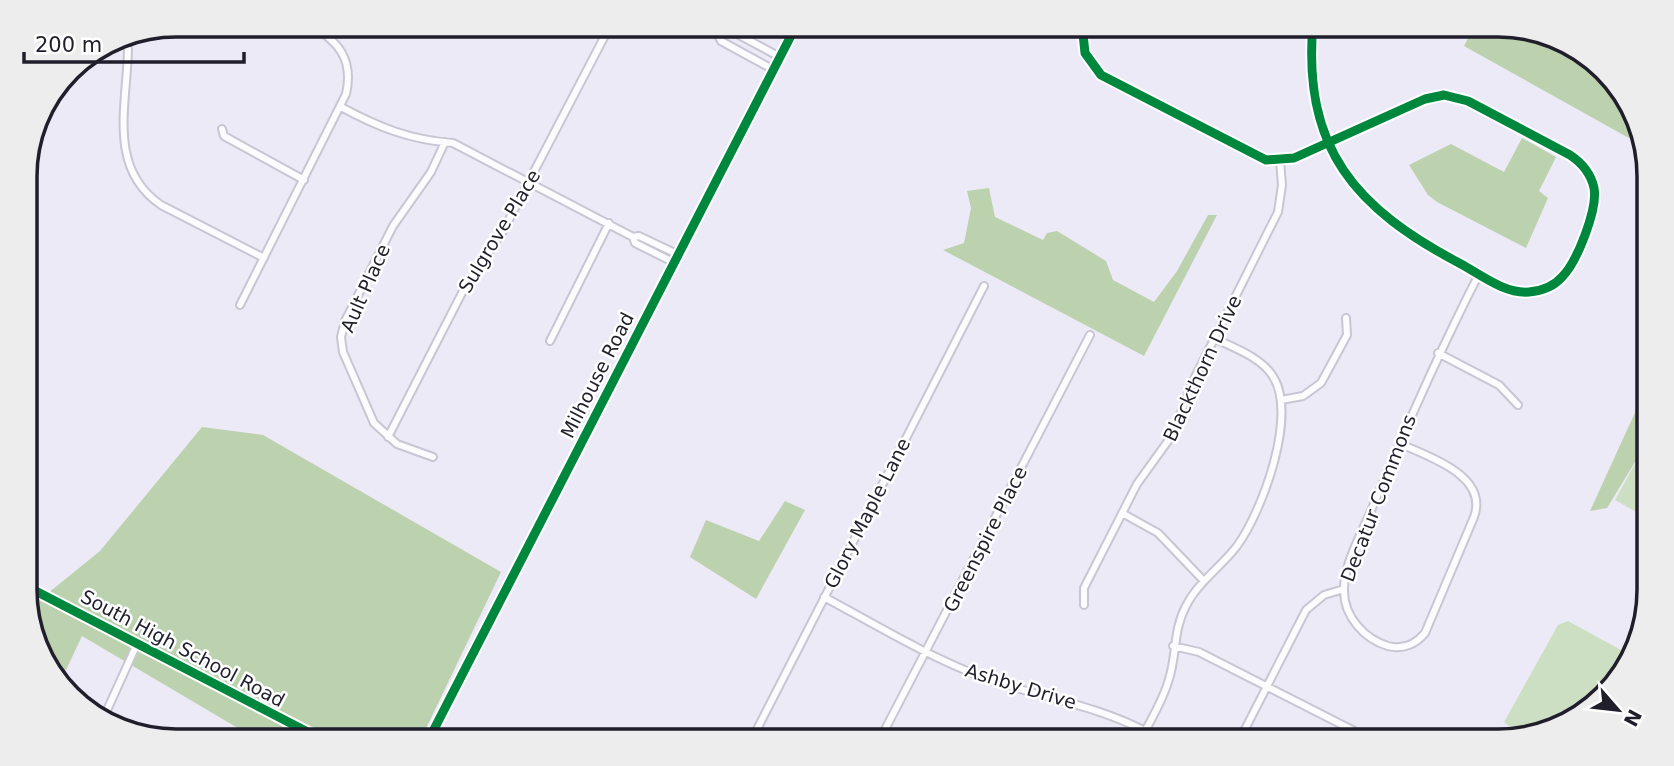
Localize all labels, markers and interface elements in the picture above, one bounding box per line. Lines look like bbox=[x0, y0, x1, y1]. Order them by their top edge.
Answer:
scale bar bbox=[24, 21, 245, 65]
text: 200 m bbox=[35, 33, 102, 57]
street label: Sulgrove Place bbox=[454, 165, 544, 297]
street label: Ault Place bbox=[336, 240, 394, 336]
street label: Blackthorn Drive bbox=[1158, 291, 1246, 445]
street label: Milhouse Road bbox=[556, 309, 638, 441]
street label: Decatur Commons bbox=[1336, 411, 1420, 585]
street label: Glory Maple Lane bbox=[820, 434, 914, 592]
street label: Greenspire Place bbox=[939, 463, 1031, 615]
street label: South High School Road bbox=[77, 585, 289, 711]
street label: Ashby Drive bbox=[963, 659, 1079, 713]
north arrow bbox=[1583, 675, 1653, 745]
text: N bbox=[1620, 706, 1646, 730]

